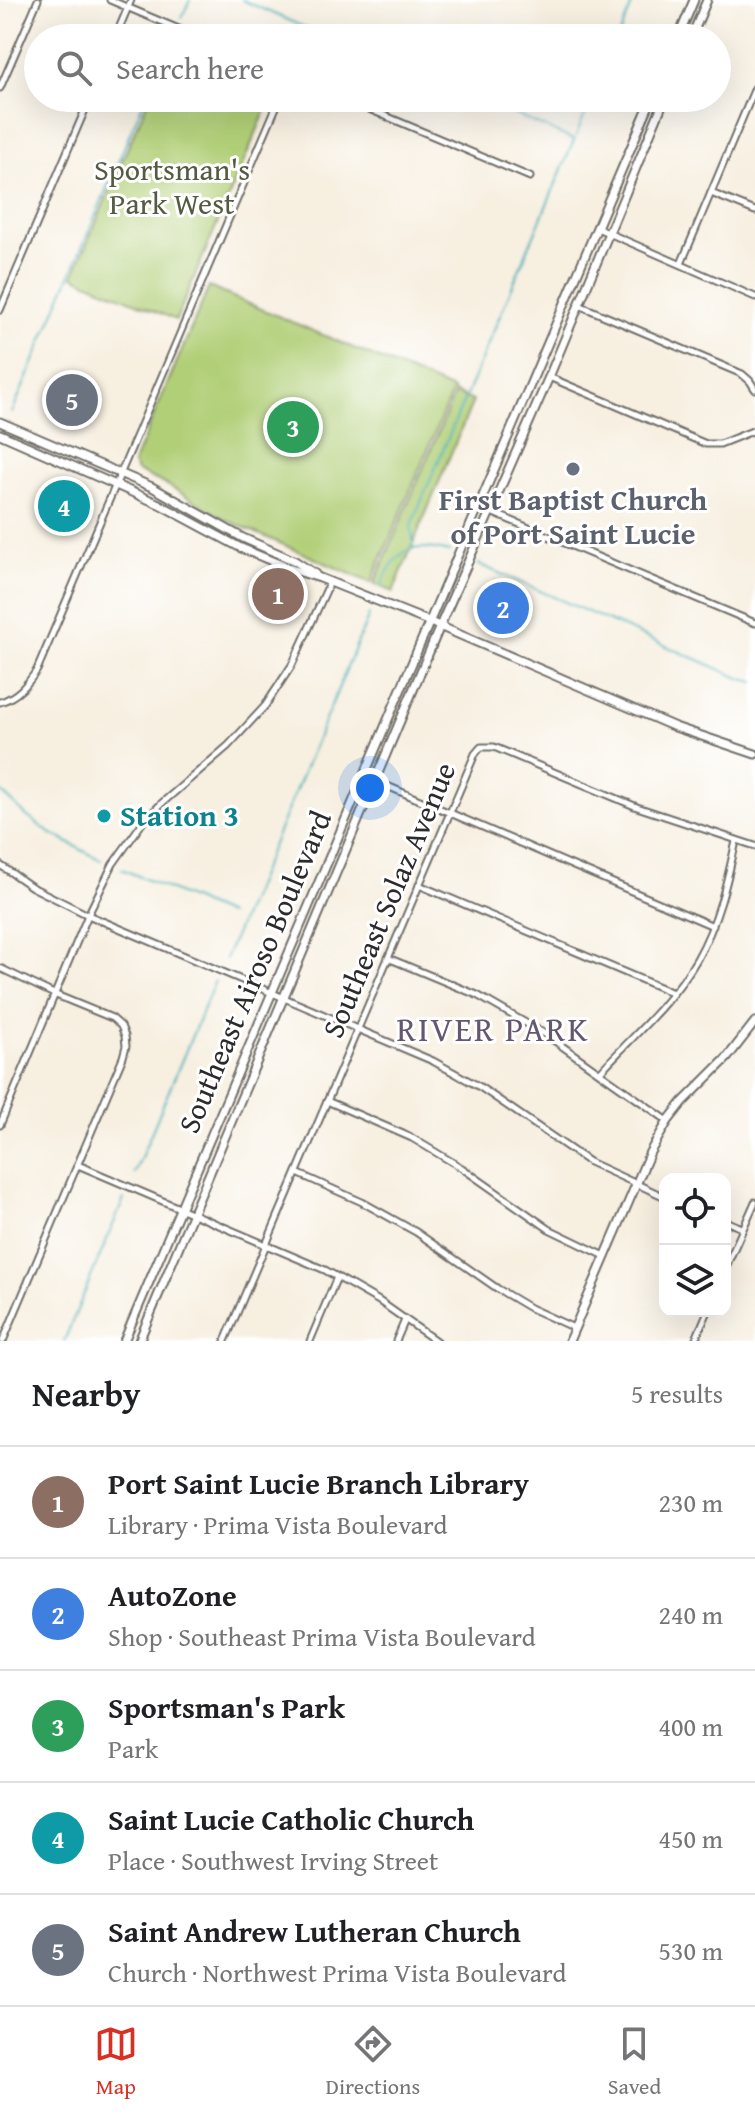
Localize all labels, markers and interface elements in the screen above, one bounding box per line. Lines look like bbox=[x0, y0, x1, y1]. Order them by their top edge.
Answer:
search box bbox=[24, 24, 731, 112]
icon: search bbox=[52, 46, 96, 90]
text: Search here bbox=[116, 46, 264, 90]
park label: Sportsman's Park West bbox=[94, 147, 250, 225]
pin: 5 bbox=[46, 370, 98, 430]
pin: 3 bbox=[267, 397, 319, 457]
marker: First Baptist Church of Port Saint Lucie bbox=[564, 460, 582, 478]
pin: 4 bbox=[38, 476, 90, 536]
place label: First Baptist Church of Port Saint Lucie bbox=[439, 477, 707, 555]
pin: 1 bbox=[252, 564, 304, 624]
pin: 2 bbox=[477, 578, 529, 638]
street label: Southeast Solaz Avenue bbox=[310, 755, 466, 1044]
your location bbox=[350, 768, 390, 808]
place label: Station 3 bbox=[120, 793, 239, 837]
street label: Southeast Airoso Boulevard bbox=[166, 804, 342, 1140]
marker: Station 3 bbox=[95, 807, 113, 825]
district label: RIVER PARK bbox=[396, 1004, 590, 1053]
map controls bbox=[659, 1173, 731, 1317]
button: locate bbox=[659, 1173, 731, 1245]
button: layers bbox=[659, 1245, 731, 1317]
text: Nearby bbox=[32, 1369, 141, 1418]
text: 5 results bbox=[631, 1374, 723, 1413]
text: Port Saint Lucie Branch Library bbox=[108, 1461, 529, 1505]
text: 1 bbox=[51, 1483, 65, 1522]
text: 230 m bbox=[658, 1483, 723, 1522]
text: Library · Prima Vista Boulevard bbox=[108, 1505, 447, 1544]
text: AutoZone bbox=[108, 1573, 237, 1617]
text: 2 bbox=[51, 1595, 65, 1634]
text: 240 m bbox=[658, 1595, 723, 1634]
text: Shop · Southeast Prima Vista Boulevard bbox=[108, 1617, 536, 1656]
text: Sportsman's Park bbox=[108, 1685, 345, 1729]
text: 3 bbox=[51, 1707, 65, 1746]
text: 400 m bbox=[658, 1707, 723, 1746]
text: Park bbox=[108, 1729, 158, 1768]
text: Saint Lucie Catholic Church bbox=[108, 1797, 474, 1841]
text: 4 bbox=[51, 1819, 65, 1858]
text: 450 m bbox=[658, 1819, 723, 1858]
text: Place · Southwest Irving Street bbox=[108, 1841, 438, 1880]
text: Saint Andrew Lutheran Church bbox=[108, 1909, 521, 1953]
text: 5 bbox=[51, 1931, 65, 1970]
text: 530 m bbox=[658, 1931, 723, 1970]
text: Church · Northwest Prima Vista Boulevard bbox=[108, 1953, 566, 1992]
tab: Map bbox=[94, 2022, 138, 2102]
tab: Directions bbox=[326, 2022, 420, 2102]
tab: Saved bbox=[608, 2022, 661, 2102]

